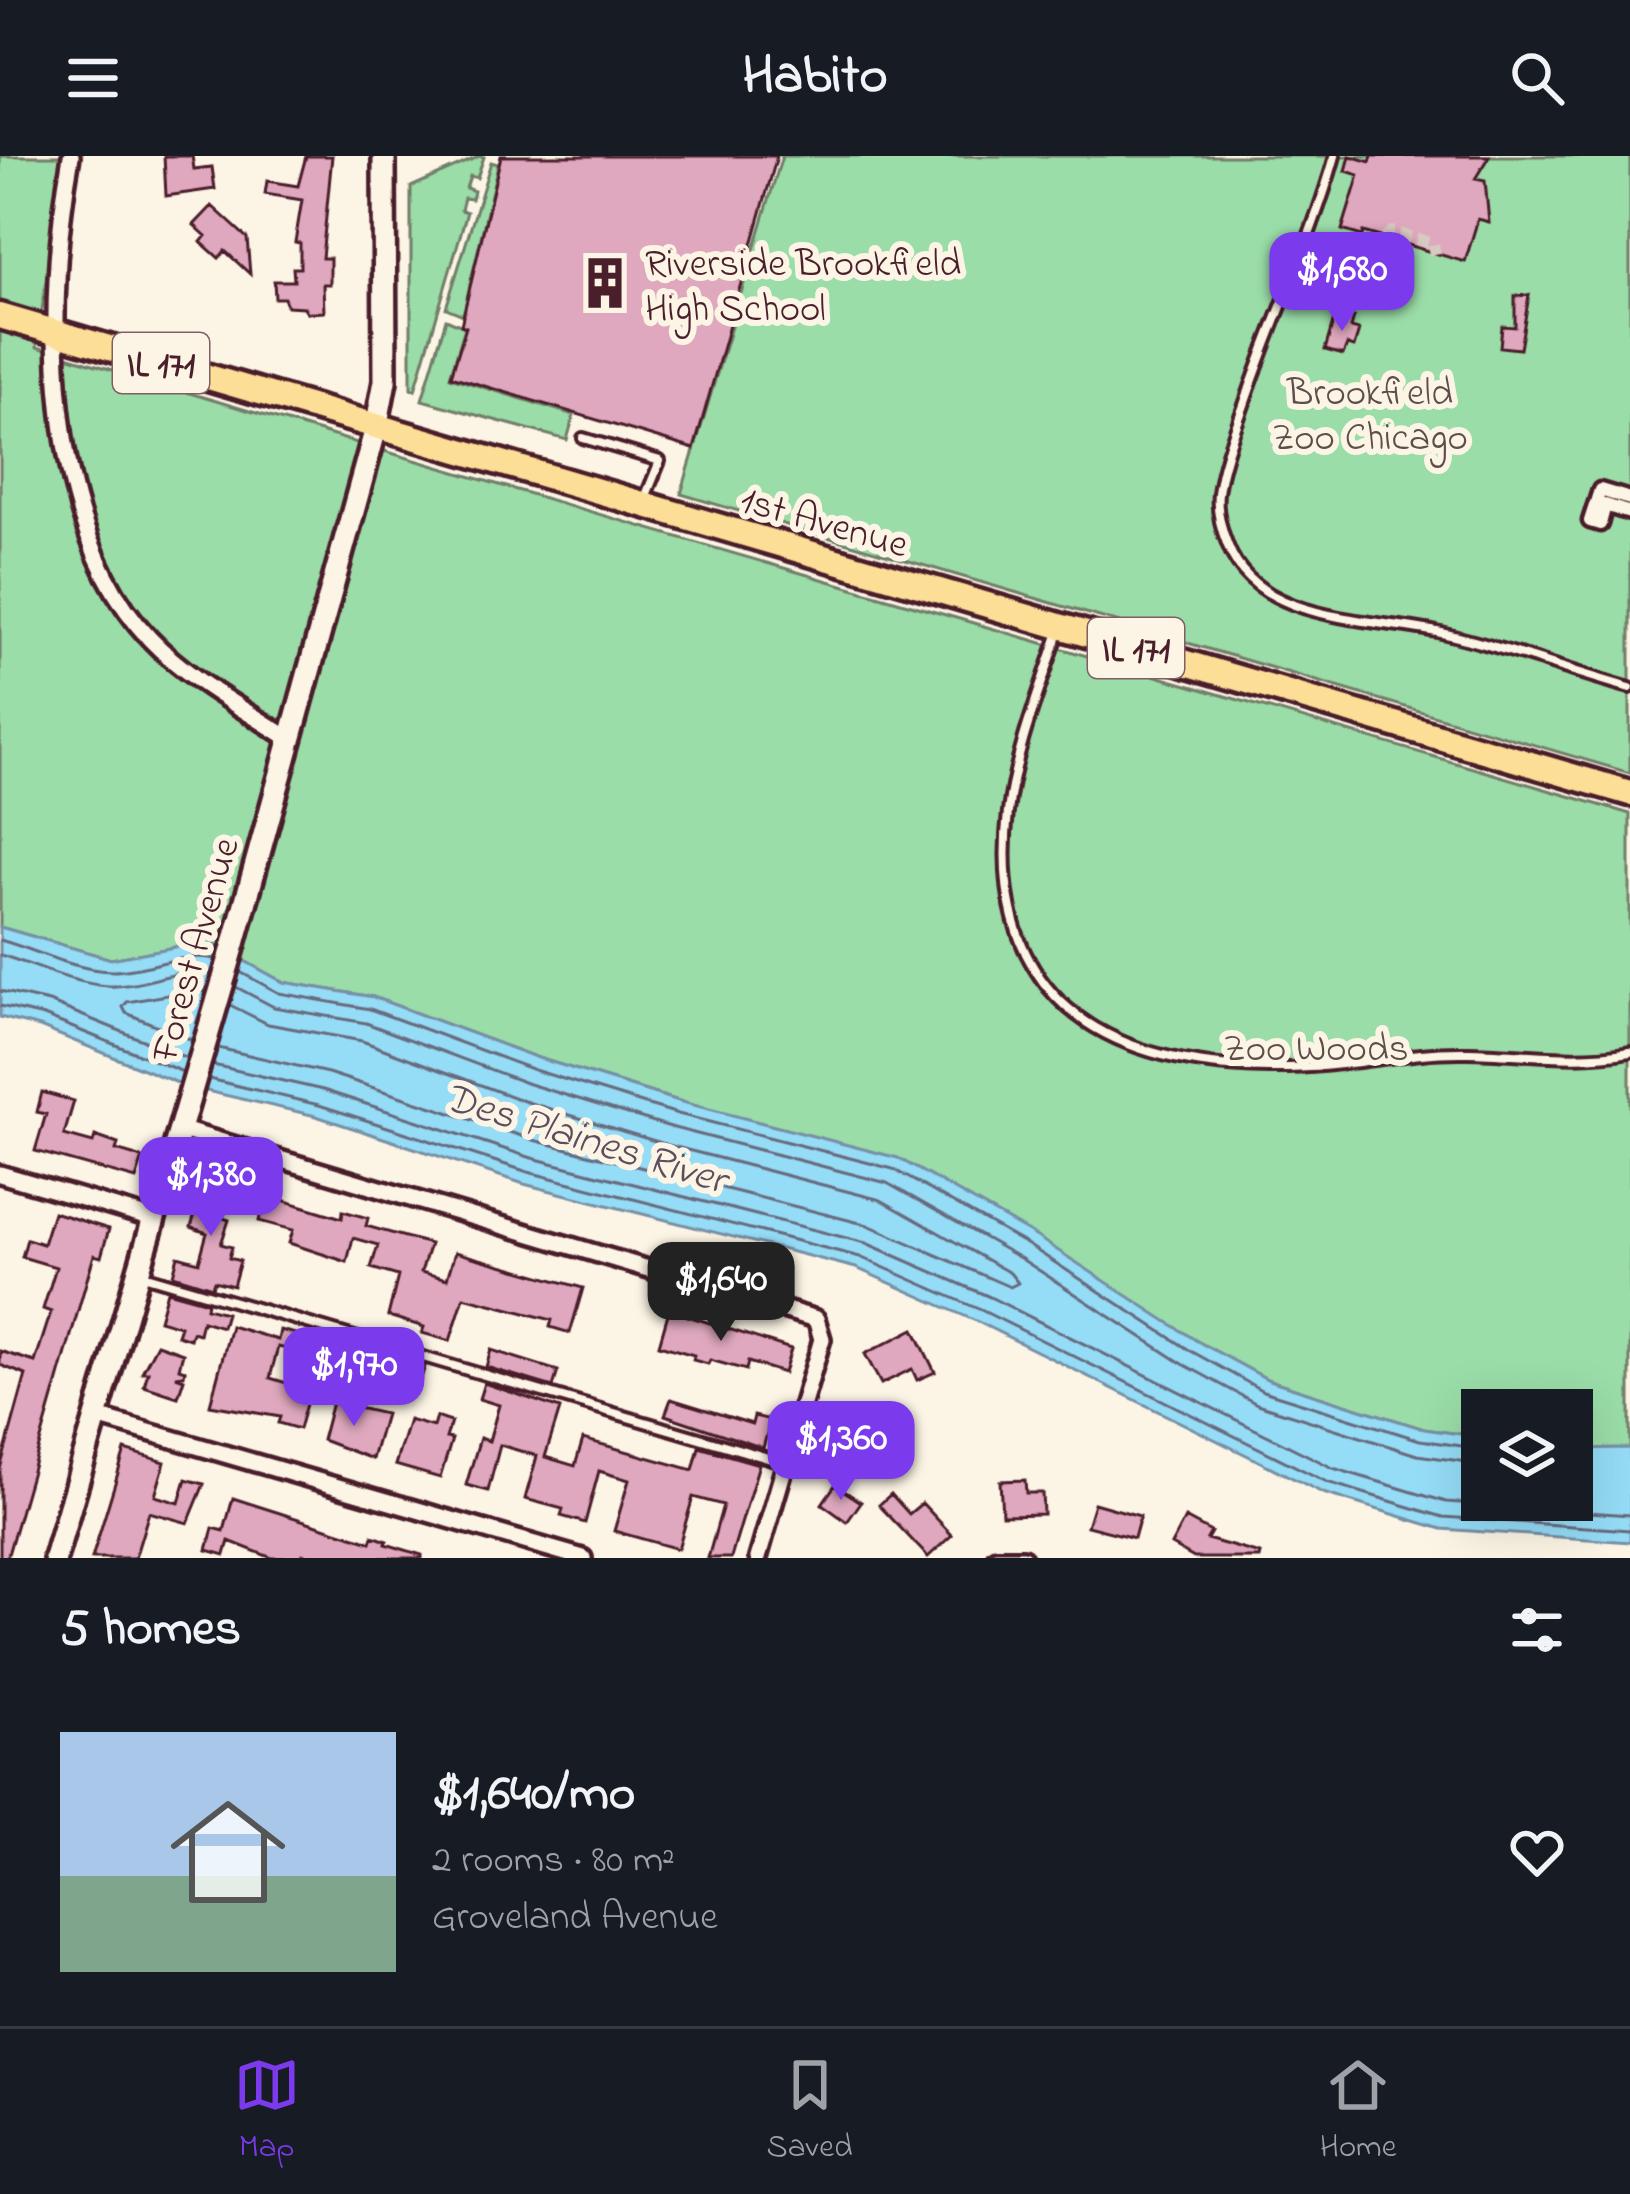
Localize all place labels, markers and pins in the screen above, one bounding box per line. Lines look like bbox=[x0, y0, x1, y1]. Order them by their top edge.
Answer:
pin: $1,680 bbox=[1244, 232, 1440, 334]
place label: Riverside Brookfield High School bbox=[645, 237, 961, 339]
building icon: Riverside Brookfield High School bbox=[576, 254, 634, 312]
pin: $1,380 bbox=[113, 1137, 309, 1239]
pin: $1,640 bbox=[623, 1242, 819, 1344]
pin: $1,970 bbox=[256, 1327, 452, 1429]
pin: $1,360 bbox=[743, 1401, 939, 1503]

